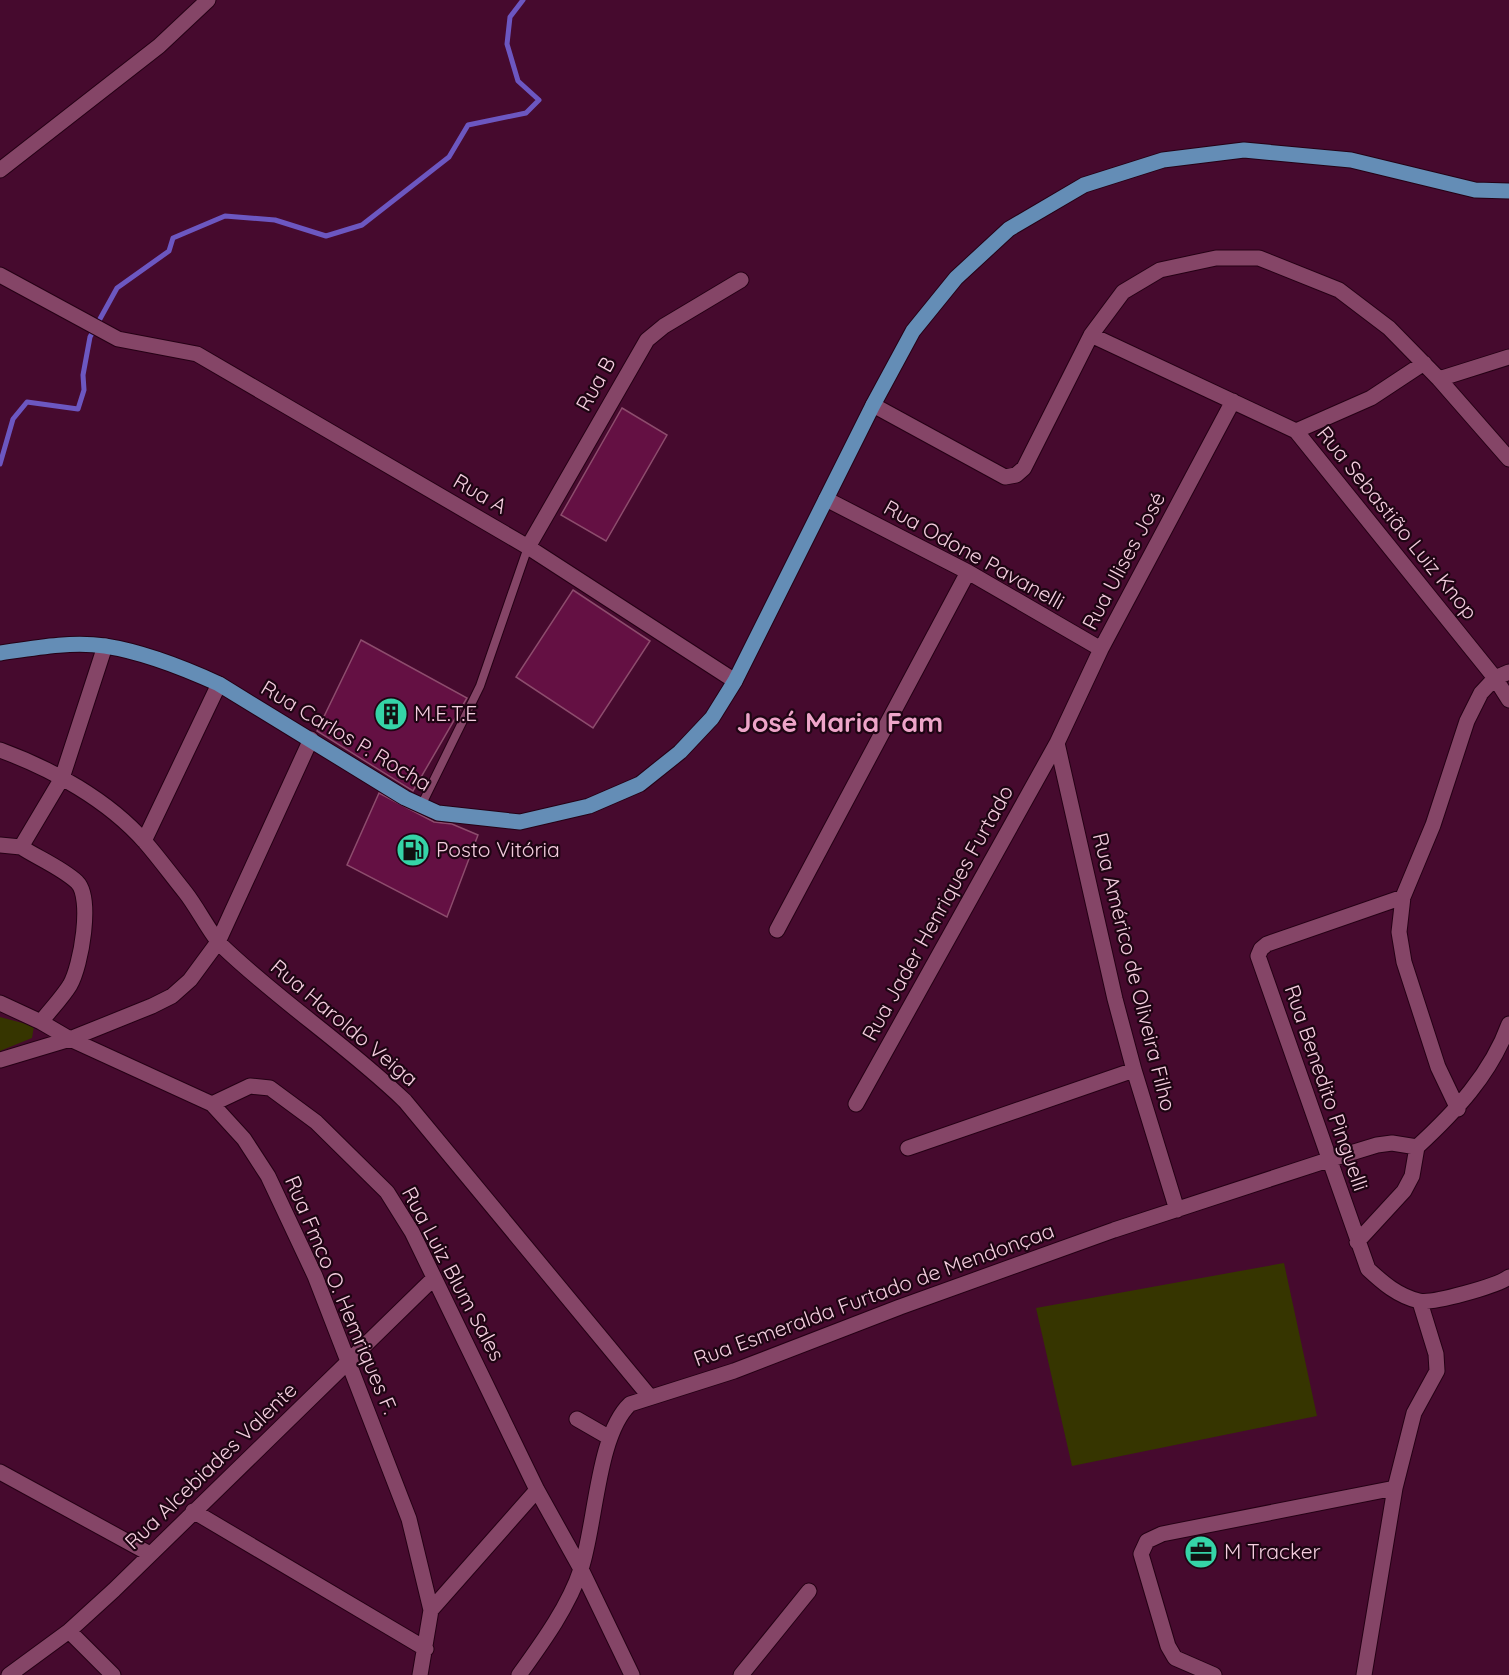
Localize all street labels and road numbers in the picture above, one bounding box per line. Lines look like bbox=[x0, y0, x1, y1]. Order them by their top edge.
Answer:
street label: Rua B bbox=[570, 352, 621, 415]
street label: Rua Sebastião Luiz Knop bbox=[1312, 421, 1484, 624]
street label: Rua A bbox=[449, 467, 512, 519]
street label: Rua Ulises José bbox=[1076, 487, 1170, 634]
street label: Rua Odone Pavanelli bbox=[880, 494, 1069, 615]
street label: Rua Carlos P. Rocha bbox=[257, 674, 436, 796]
street label: Rua Jader Henriques Furtado bbox=[856, 780, 1018, 1045]
street label: Rua Américo de Oliveira Filho bbox=[1088, 830, 1182, 1114]
street label: Rua Haroldo Veiga bbox=[266, 953, 423, 1091]
street label: Rua Benedito Pinguelli bbox=[1279, 981, 1374, 1194]
street label: Rua Fmco O. Hemriques F. bbox=[280, 1171, 404, 1418]
street label: Rua Luiz Blum Sales bbox=[397, 1182, 511, 1365]
street label: Rua Esmeralda Furtado de Mendonçaa bbox=[690, 1217, 1057, 1372]
street label: Rua Alcebiades Valente bbox=[119, 1376, 302, 1554]

